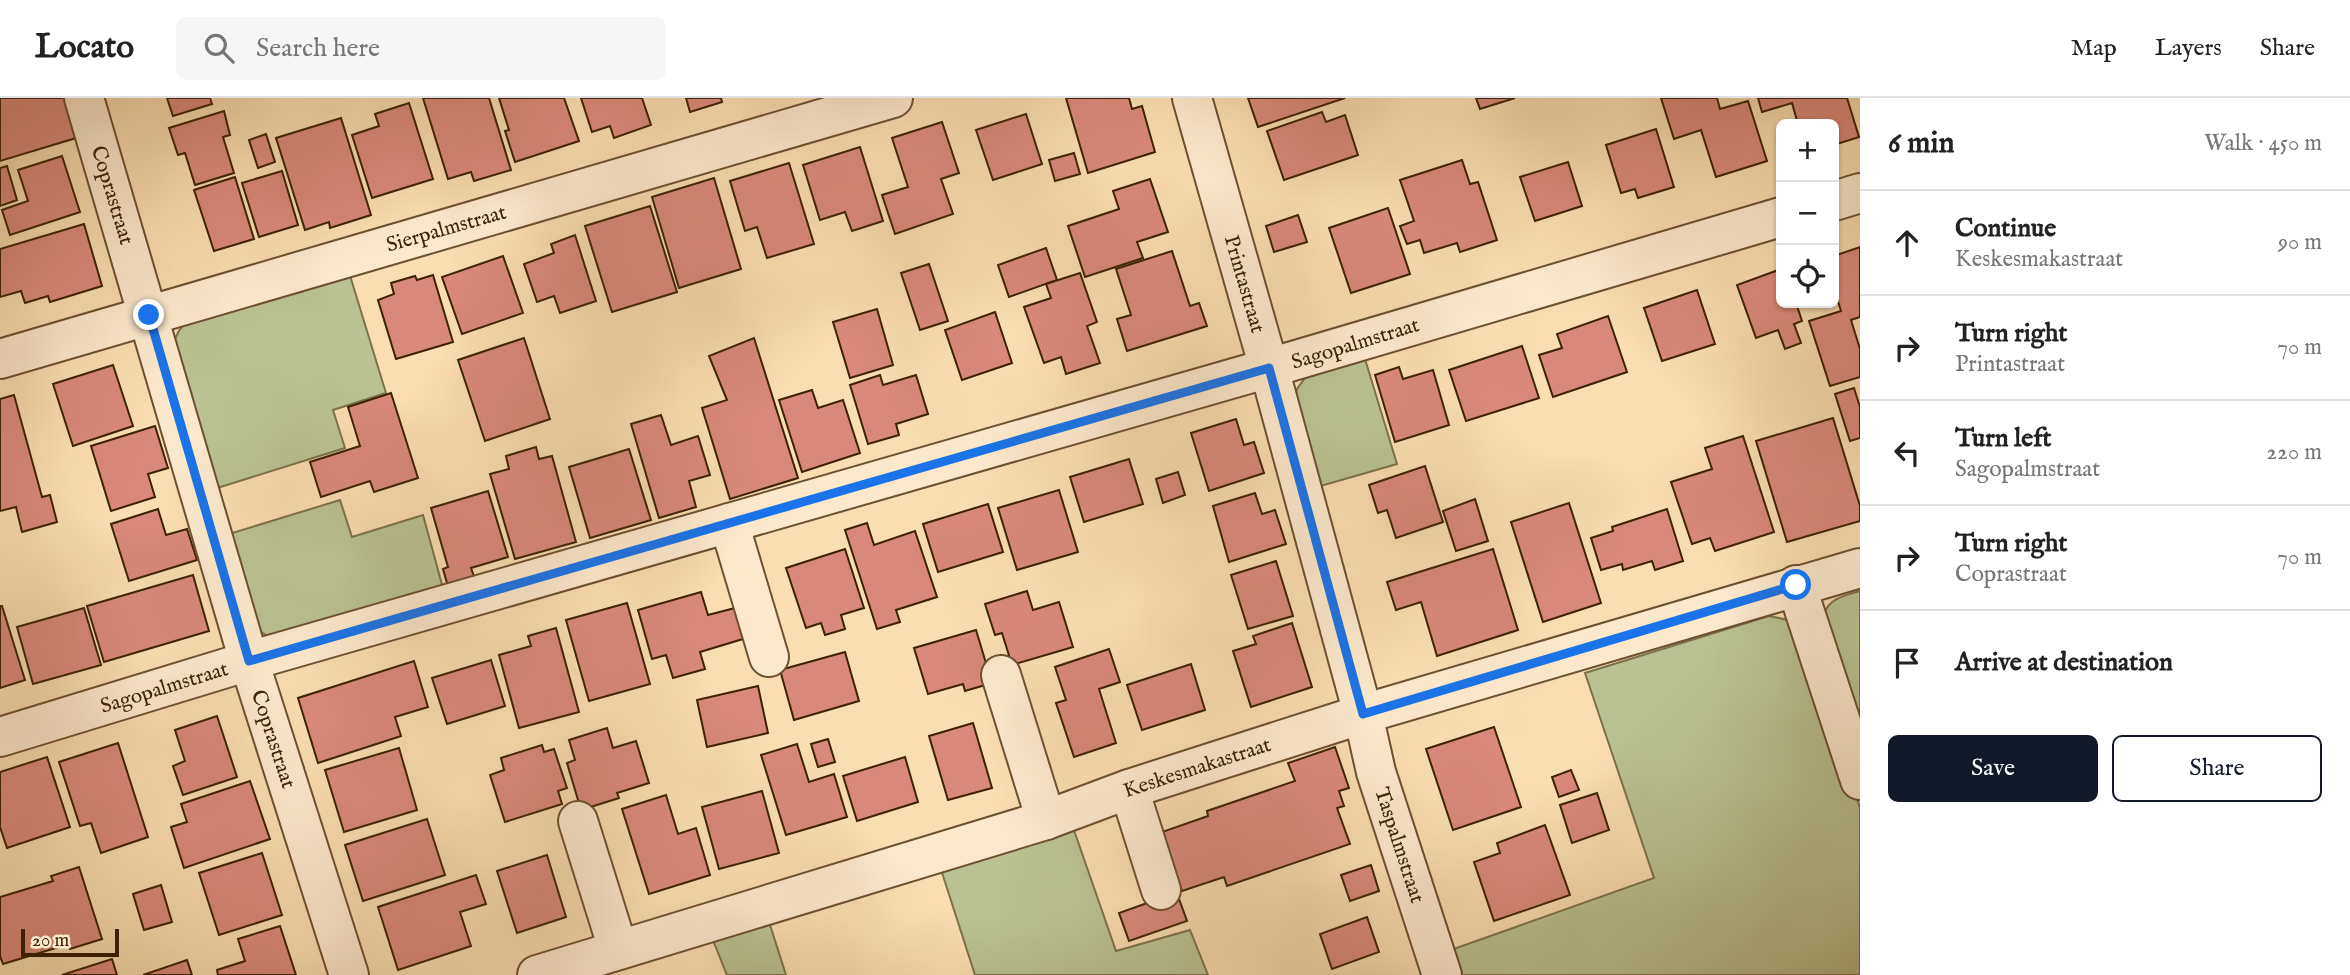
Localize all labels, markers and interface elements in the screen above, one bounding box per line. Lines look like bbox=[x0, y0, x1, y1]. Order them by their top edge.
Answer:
search box bbox=[176, 17, 666, 80]
text: Locato bbox=[35, 27, 134, 69]
icon: search bbox=[200, 29, 238, 67]
text: Search here bbox=[256, 32, 380, 65]
text: Map bbox=[2071, 33, 2117, 64]
text: Layers bbox=[2155, 33, 2222, 64]
text: Share bbox=[2260, 33, 2315, 64]
map controls bbox=[1776, 119, 1839, 308]
button: + bbox=[1776, 119, 1839, 182]
text: 6 min bbox=[1888, 125, 1954, 163]
text: Walk · 450 m bbox=[2204, 129, 2322, 158]
street label: Coprastraat bbox=[84, 143, 139, 248]
button: − bbox=[1776, 182, 1839, 245]
street label: Sierpalmstraat bbox=[383, 199, 510, 259]
text: Continue bbox=[1955, 212, 2056, 245]
icon: ahead bbox=[1888, 224, 1926, 262]
text: 90 m bbox=[2278, 228, 2322, 257]
street label: Printastraat bbox=[1217, 232, 1270, 336]
button: locate bbox=[1776, 245, 1839, 308]
text: Keskesmakastraat bbox=[1955, 245, 2123, 274]
route end bbox=[133, 299, 164, 330]
street label: Sagopalmstraat bbox=[1288, 312, 1423, 377]
text: Turn right bbox=[1955, 317, 2068, 350]
icon: right bbox=[1888, 329, 1926, 367]
text: 70 m bbox=[2277, 333, 2322, 362]
text: Printastraat bbox=[1955, 350, 2065, 379]
text: Turn left bbox=[1955, 422, 2052, 455]
icon: left bbox=[1888, 434, 1926, 472]
text: 220 m bbox=[2266, 438, 2322, 467]
text: Sagopalmstraat bbox=[1955, 455, 2100, 484]
text: Turn right bbox=[1955, 527, 2068, 560]
icon: right bbox=[1888, 539, 1926, 577]
text: 70 m bbox=[2277, 543, 2322, 572]
text: Coprastraat bbox=[1955, 560, 2067, 589]
route start bbox=[1780, 569, 1811, 600]
icon: arrive bbox=[1888, 644, 1926, 682]
text: Arrive at destination bbox=[1955, 646, 2173, 679]
street label: Sagopalmstraat bbox=[97, 656, 232, 721]
street label: Coprastraat bbox=[244, 687, 301, 792]
street label: Keskesmakastraat bbox=[1120, 732, 1275, 805]
button: Save bbox=[1888, 735, 2098, 802]
button: Share bbox=[2112, 735, 2322, 802]
street label: Taspalmstraat bbox=[1367, 784, 1430, 907]
scale bar bbox=[21, 926, 119, 958]
text: 20 m bbox=[32, 929, 69, 953]

